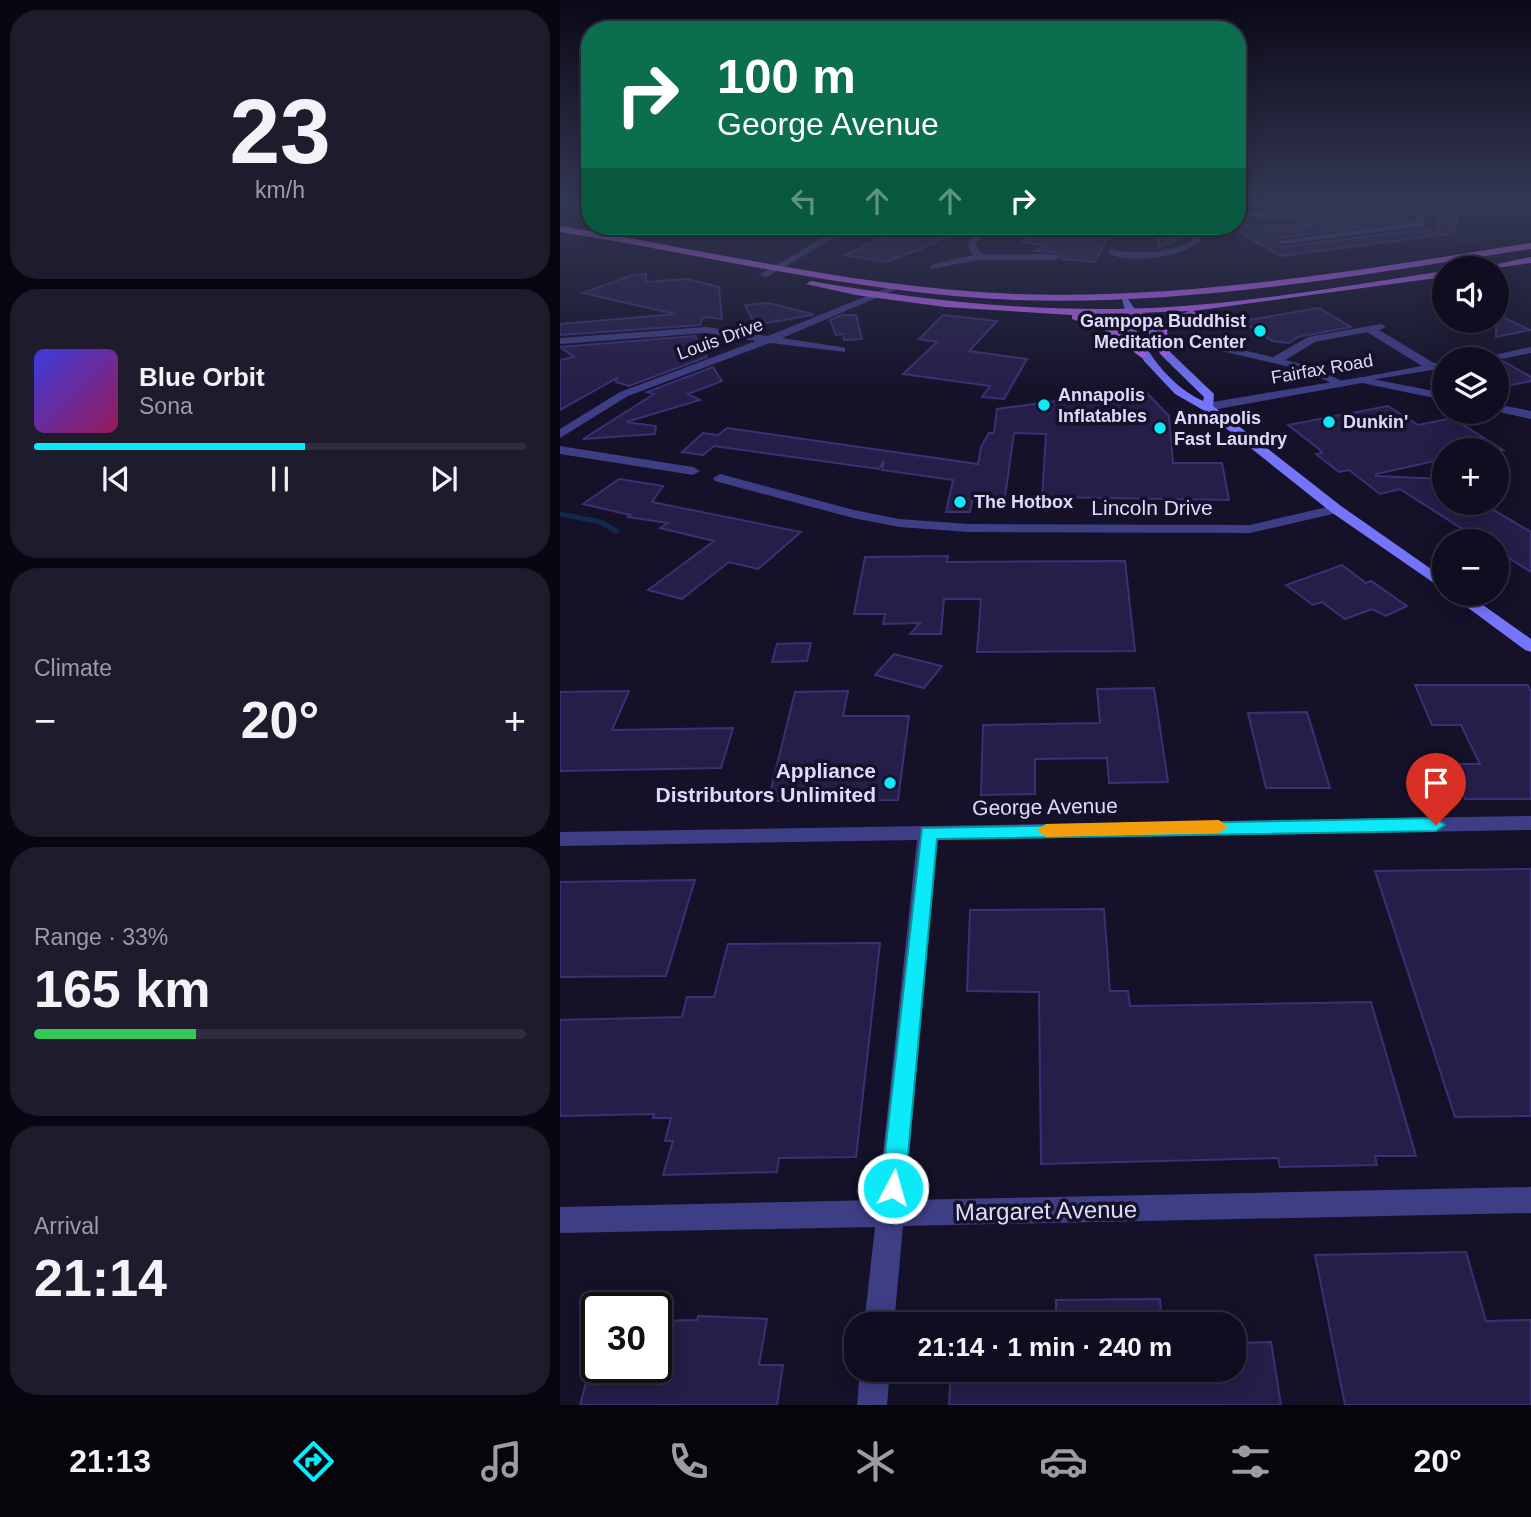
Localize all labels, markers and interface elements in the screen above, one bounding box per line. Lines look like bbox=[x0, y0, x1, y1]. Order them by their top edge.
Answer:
icon: right bbox=[602, 49, 693, 140]
text: 100 m bbox=[717, 49, 856, 103]
text: 23 bbox=[229, 81, 331, 182]
text: George Avenue bbox=[717, 106, 939, 142]
text: km/h bbox=[255, 177, 305, 203]
icon: left bbox=[785, 182, 823, 220]
icon: ahead bbox=[858, 182, 896, 220]
icon: ahead bbox=[931, 182, 969, 220]
icon: right bbox=[1004, 182, 1042, 220]
map controls bbox=[1432, 256, 1509, 606]
button: sound bbox=[1432, 256, 1509, 333]
place label: Gampopa Buddhist Meditation Center bbox=[1080, 311, 1246, 352]
street label: Louis Drive bbox=[674, 314, 766, 364]
marker: Gampopa Buddhist Meditation Center bbox=[1252, 323, 1268, 339]
button: layers bbox=[1432, 347, 1509, 424]
street label: Fairfax Road bbox=[1270, 350, 1374, 388]
text: Blue Orbit bbox=[139, 362, 265, 392]
place label: Annapolis Inflatables bbox=[1058, 385, 1147, 426]
text: Sona bbox=[139, 393, 193, 419]
marker: Annapolis Inflatables bbox=[1036, 397, 1052, 413]
place label: Annapolis Fast Laundry bbox=[1174, 408, 1287, 449]
place label: Dunkin' bbox=[1343, 412, 1408, 432]
marker: Dunkin' bbox=[1321, 414, 1337, 430]
marker: Annapolis Fast Laundry bbox=[1152, 420, 1168, 436]
button: + bbox=[1432, 438, 1509, 515]
icon: previous bbox=[97, 460, 135, 498]
icon: pause bbox=[261, 460, 299, 498]
icon: next bbox=[425, 460, 463, 498]
place label: The Hotbox bbox=[974, 492, 1073, 512]
marker: The Hotbox bbox=[952, 494, 968, 510]
street label: Lincoln Drive bbox=[1091, 496, 1213, 519]
button: − bbox=[1432, 529, 1509, 606]
text: Climate bbox=[34, 655, 112, 681]
text: 20° bbox=[241, 691, 319, 749]
text: − bbox=[34, 700, 56, 742]
text: + bbox=[504, 700, 526, 742]
pin bbox=[1406, 753, 1466, 825]
place label: Appliance Distributors Unlimited bbox=[655, 759, 876, 806]
icon: arrive bbox=[1417, 764, 1455, 802]
marker: Appliance Distributors Unlimited bbox=[882, 775, 898, 791]
street label: George Avenue bbox=[972, 794, 1118, 819]
text: Range · 33% bbox=[34, 924, 168, 950]
text: 165 km bbox=[34, 960, 210, 1018]
position arrow bbox=[856, 1151, 930, 1225]
street label: Margaret Avenue bbox=[955, 1195, 1137, 1226]
text: Arrival bbox=[34, 1213, 99, 1239]
text: 21:14 bbox=[34, 1249, 167, 1307]
speed limit sign: 30 bbox=[581, 1292, 672, 1383]
text: 21:14 · 1 min · 240 m bbox=[918, 1332, 1172, 1362]
icon: directions bbox=[289, 1437, 338, 1486]
icon: music bbox=[477, 1437, 526, 1486]
icon: phone bbox=[664, 1437, 713, 1486]
icon: climate bbox=[851, 1437, 900, 1486]
icon: car bbox=[1039, 1437, 1088, 1486]
icon: filters bbox=[1226, 1437, 1275, 1486]
text: 21:13 bbox=[69, 1443, 151, 1479]
text: 20° bbox=[1413, 1443, 1462, 1479]

